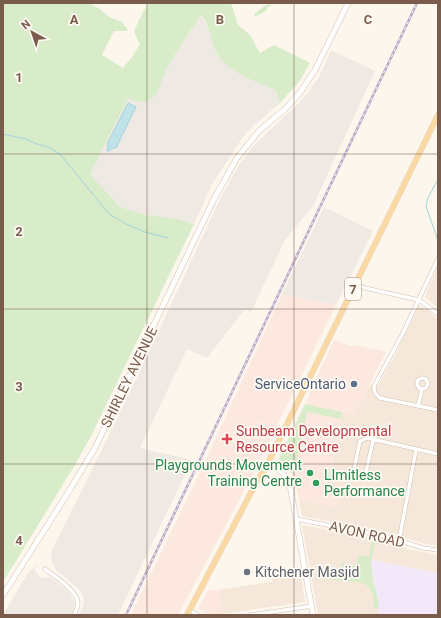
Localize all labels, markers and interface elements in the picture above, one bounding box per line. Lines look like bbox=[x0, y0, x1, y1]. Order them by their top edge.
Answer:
north arrow bbox=[12, 12, 52, 52]
text: A bbox=[70, 12, 79, 27]
text: B bbox=[216, 12, 224, 27]
text: C bbox=[364, 12, 373, 27]
text: N bbox=[19, 17, 33, 32]
text: 1 bbox=[15, 70, 23, 85]
text: 2 bbox=[15, 224, 23, 239]
road number: 7 bbox=[345, 278, 361, 300]
street label: SHIRLEY AVENUE bbox=[98, 324, 160, 430]
place label: ServiceOntario bbox=[255, 376, 346, 392]
text: 3 bbox=[15, 379, 23, 394]
marker: ServiceOntario bbox=[349, 379, 359, 389]
place label: Sunbeam Developmental Resource Centre bbox=[236, 423, 391, 455]
marker: Sunbeam Developmental Resource Centre bbox=[221, 433, 233, 445]
place label: Playgrounds Movement Training Centre bbox=[155, 457, 302, 489]
place label: LImitless Performance bbox=[324, 467, 405, 499]
marker: Playgrounds Movement Training Centre bbox=[305, 468, 315, 478]
marker: LImitless Performance bbox=[311, 478, 321, 488]
street label: AVON ROAD bbox=[328, 518, 406, 550]
text: 4 bbox=[15, 533, 23, 548]
place label: Kitchener Masjid bbox=[255, 564, 359, 580]
marker: Kitchener Masjid bbox=[242, 567, 252, 577]

